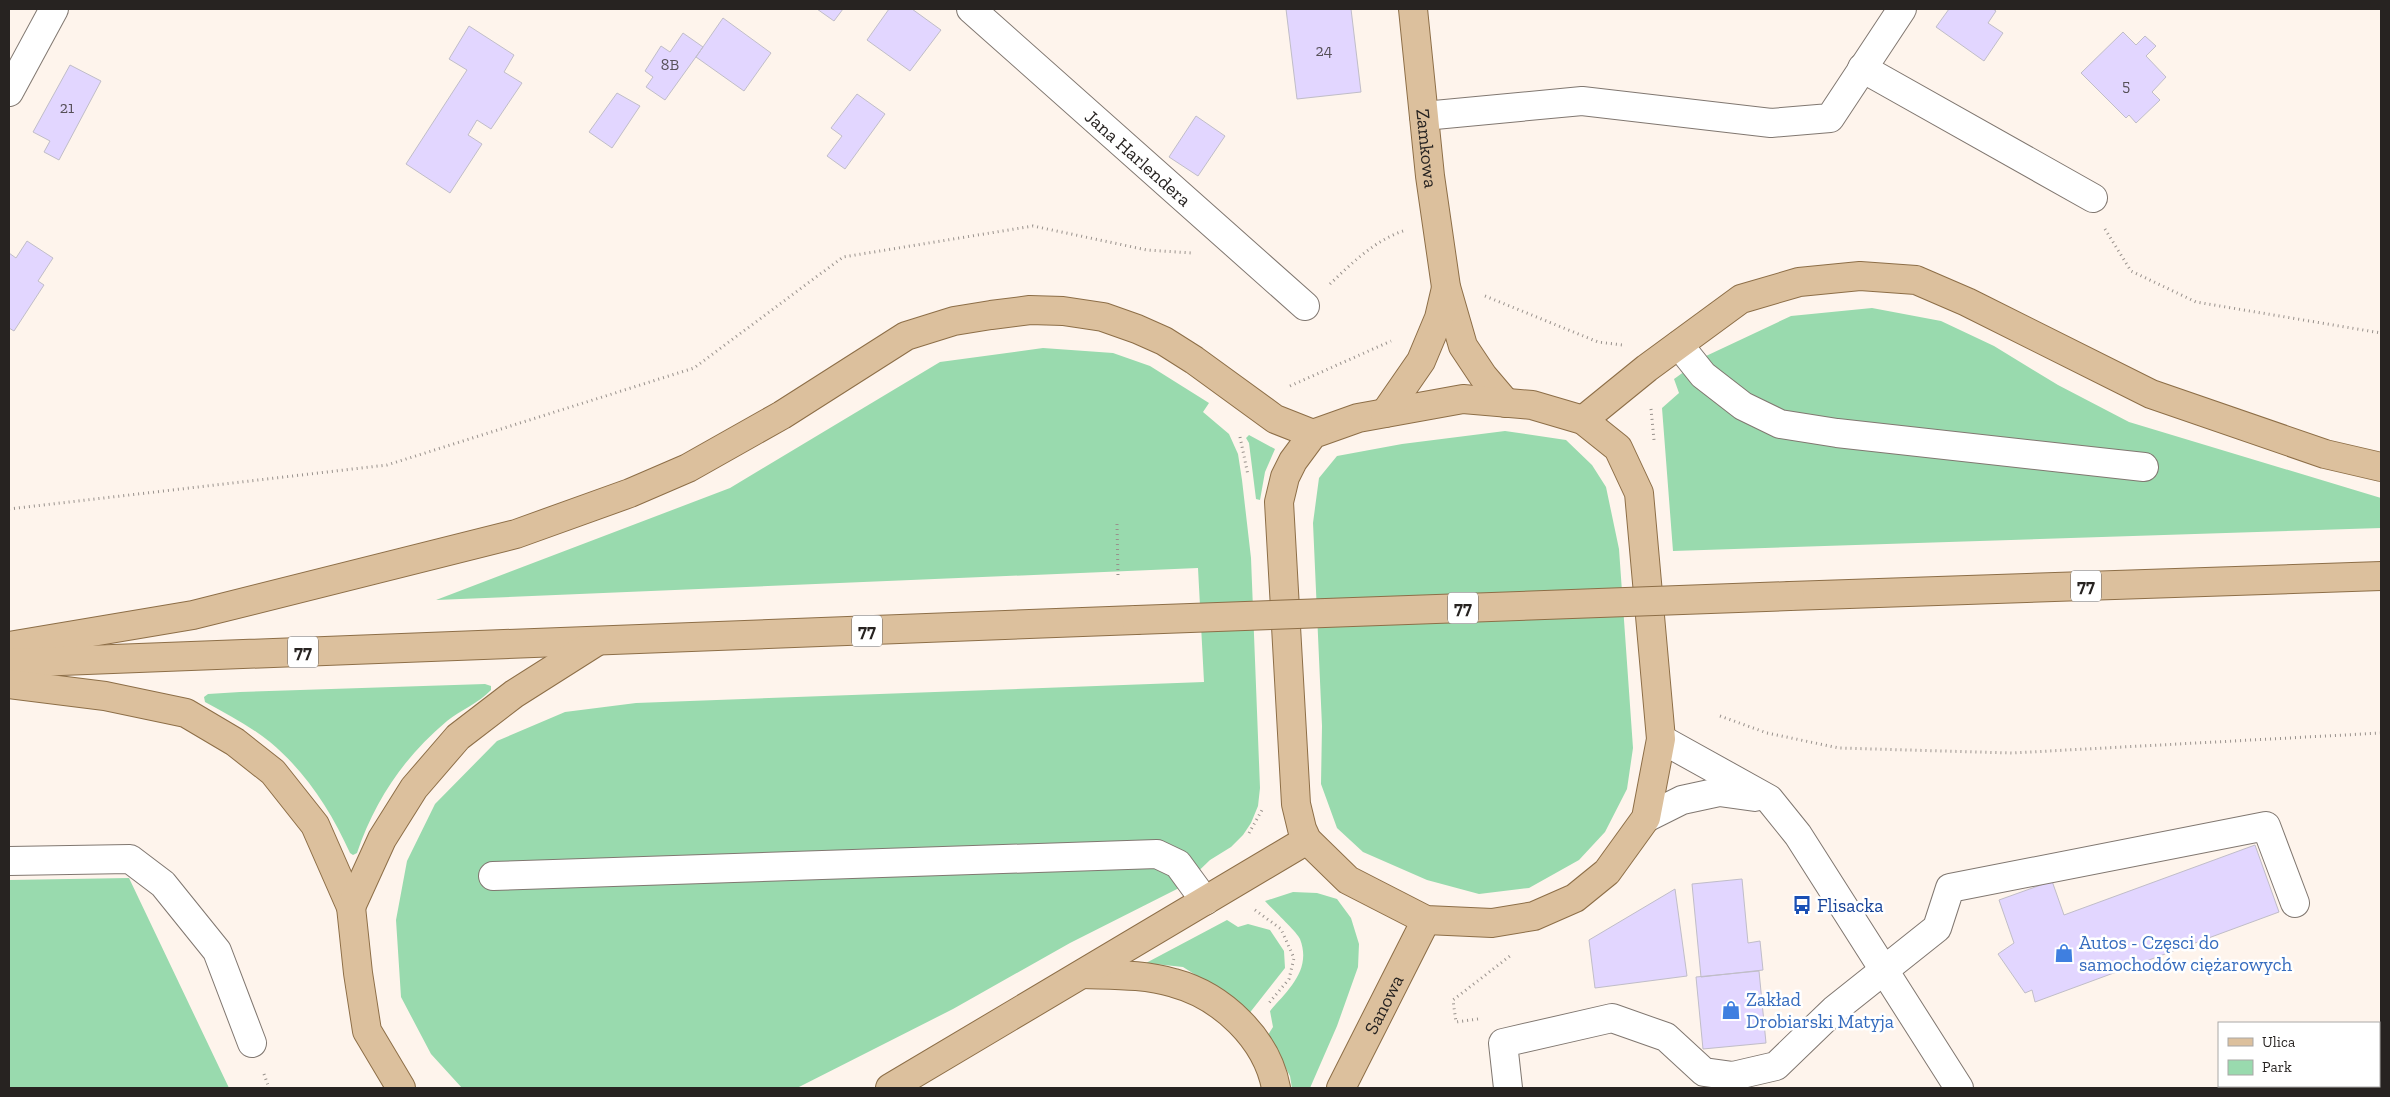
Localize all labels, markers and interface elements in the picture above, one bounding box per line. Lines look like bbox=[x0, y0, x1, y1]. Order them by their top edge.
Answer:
house number: 24 bbox=[1316, 41, 1333, 60]
house number: 8B bbox=[661, 55, 679, 74]
house number: 5 bbox=[2122, 76, 2130, 95]
house number: 21 bbox=[60, 98, 74, 117]
street label: Jana Harlendera bbox=[1081, 105, 1196, 211]
street label: Zamkowa bbox=[1412, 108, 1443, 189]
road number: 77 bbox=[2071, 570, 2101, 602]
road number: 77 bbox=[1448, 592, 1478, 624]
road number: 77 bbox=[852, 616, 882, 646]
road number: 77 bbox=[288, 636, 318, 668]
bus stop icon: Flisacka bbox=[1791, 894, 1813, 916]
place label: Flisacka bbox=[1817, 894, 1883, 917]
place label: Autos - Częsci do samochodów ciężarowych bbox=[2079, 931, 2293, 976]
shop icon: Autos - Częsci do samochodów ciężarowych bbox=[2053, 942, 2075, 964]
street label: Sanowa bbox=[1359, 971, 1408, 1038]
place label: Zakład Drobiarski Matyja bbox=[1746, 988, 1894, 1033]
shop icon: Zakład Drobiarski Matyja bbox=[1720, 999, 1742, 1021]
legend bbox=[2218, 1022, 2380, 1087]
text: Ulica bbox=[2262, 1033, 2295, 1051]
text: Park bbox=[2262, 1058, 2292, 1076]

